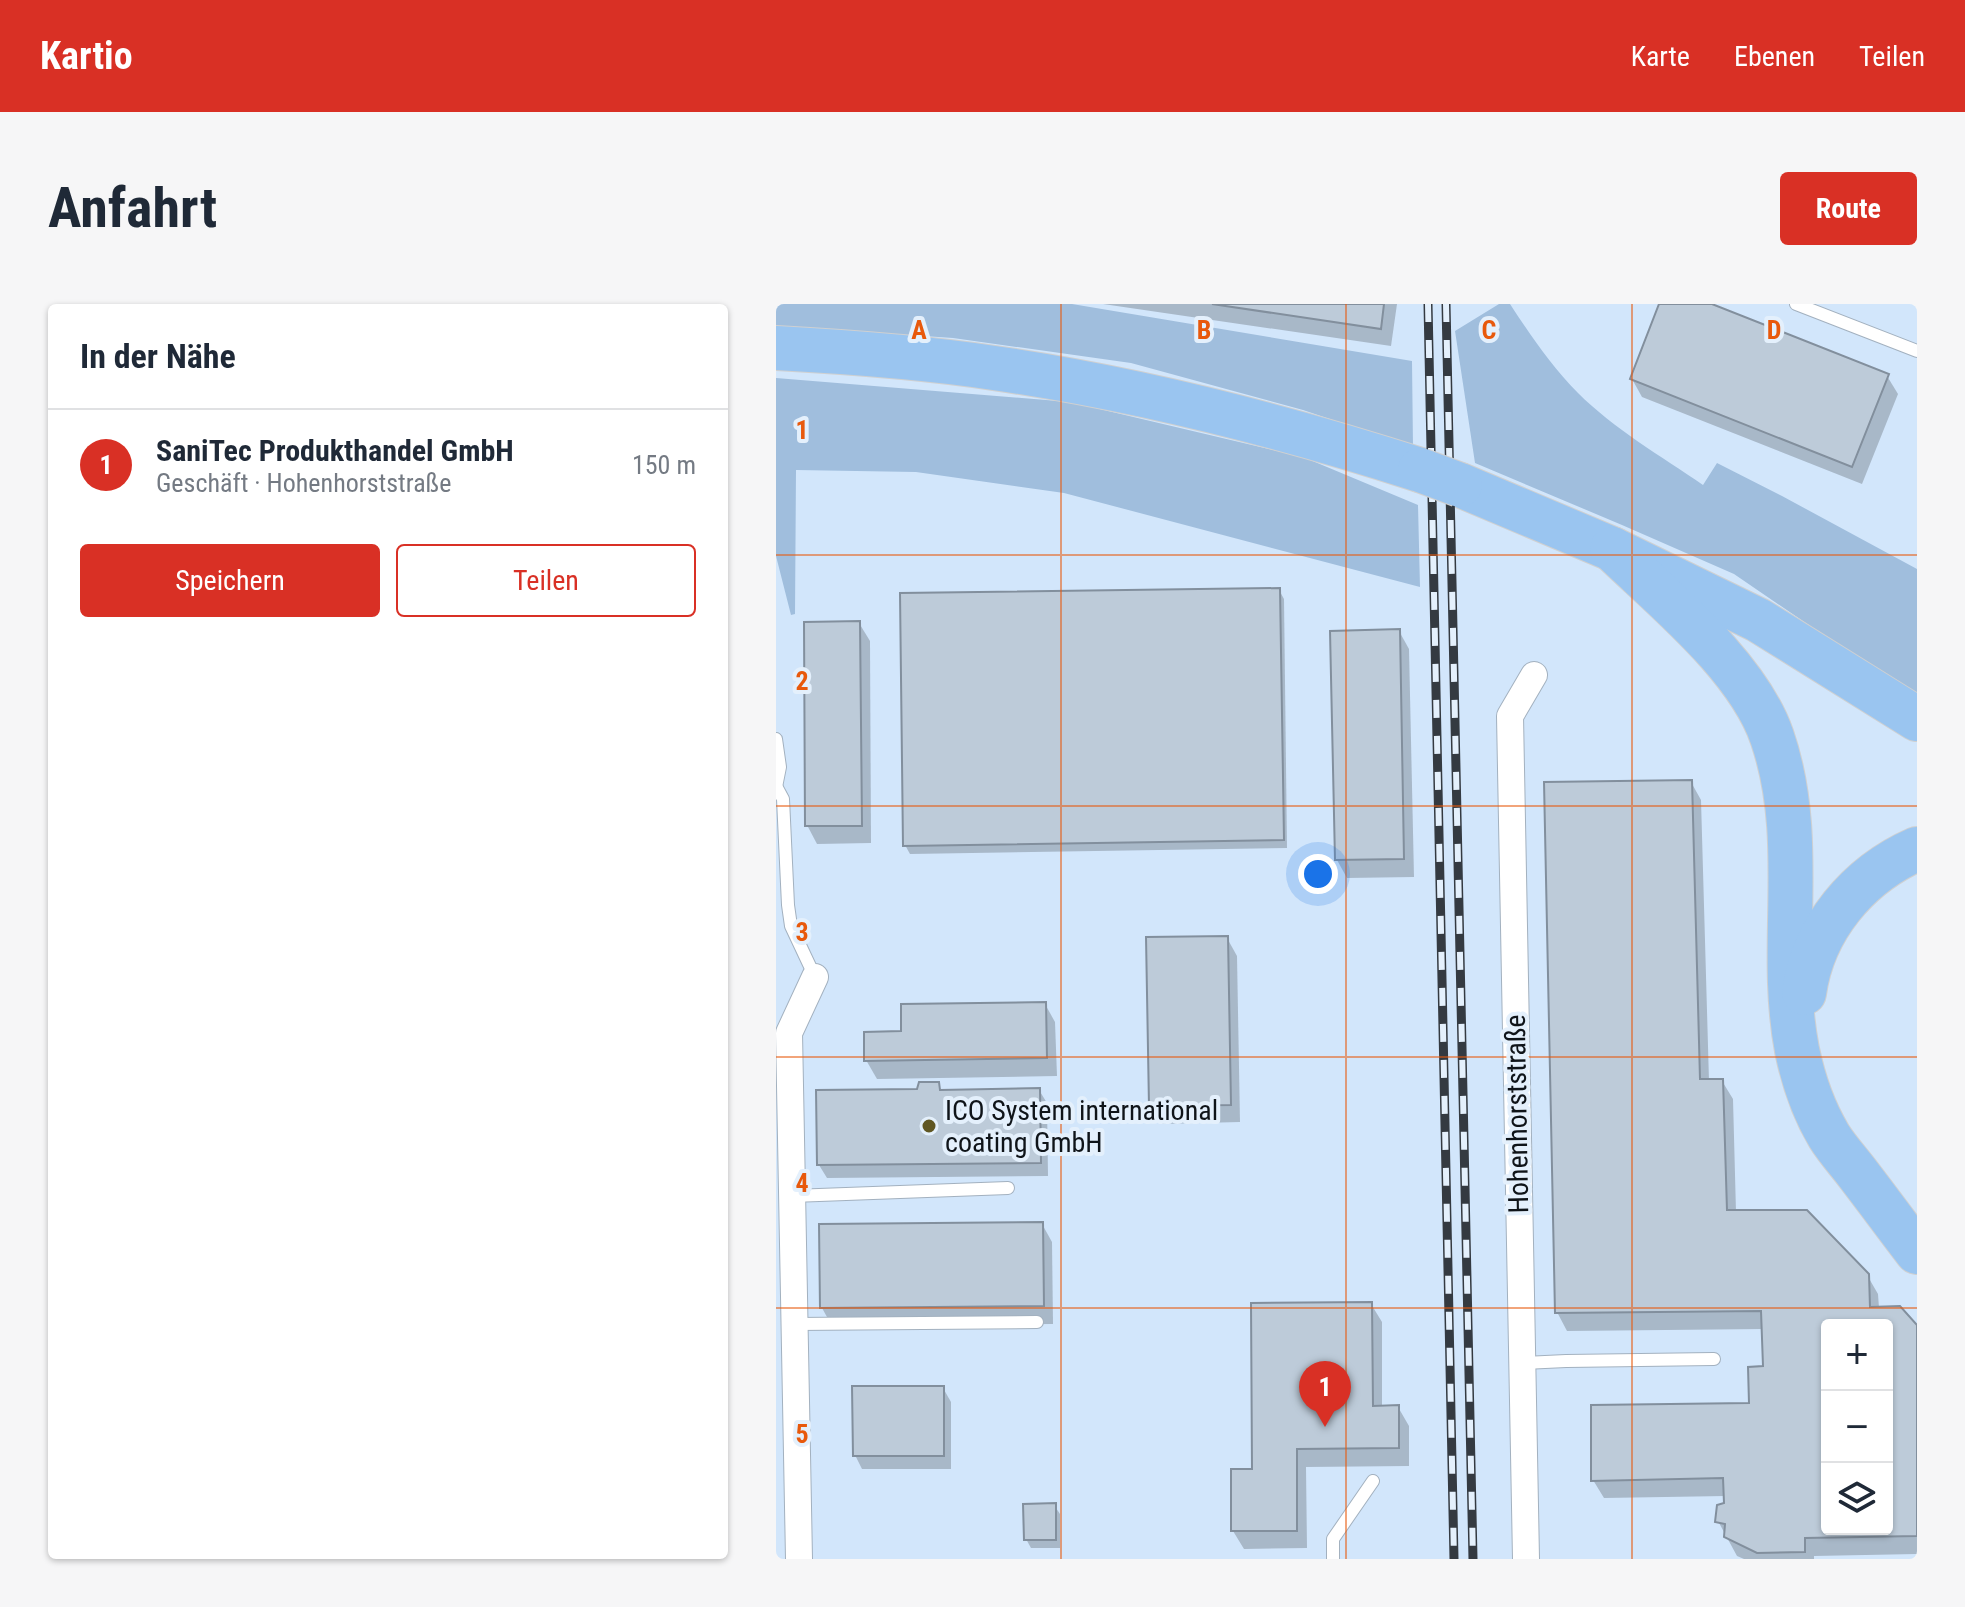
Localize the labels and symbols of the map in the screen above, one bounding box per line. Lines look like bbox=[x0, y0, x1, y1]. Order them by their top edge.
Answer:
text: A bbox=[911, 315, 927, 345]
text: B bbox=[1197, 315, 1211, 345]
text: C bbox=[1482, 315, 1497, 345]
text: D bbox=[1767, 315, 1781, 345]
text: 1 bbox=[795, 415, 809, 445]
text: 2 bbox=[795, 666, 809, 696]
your location bbox=[1298, 854, 1338, 894]
text: 3 bbox=[795, 917, 809, 947]
street label: Hohenhorststraße bbox=[1499, 1014, 1535, 1214]
place label: ICO System international coating GmbH bbox=[945, 1094, 1218, 1159]
marker: ICO System international coating GmbH bbox=[920, 1117, 938, 1135]
text: 4 bbox=[795, 1168, 809, 1198]
pin: 1 bbox=[1299, 1361, 1351, 1427]
text: 5 bbox=[795, 1419, 809, 1449]

